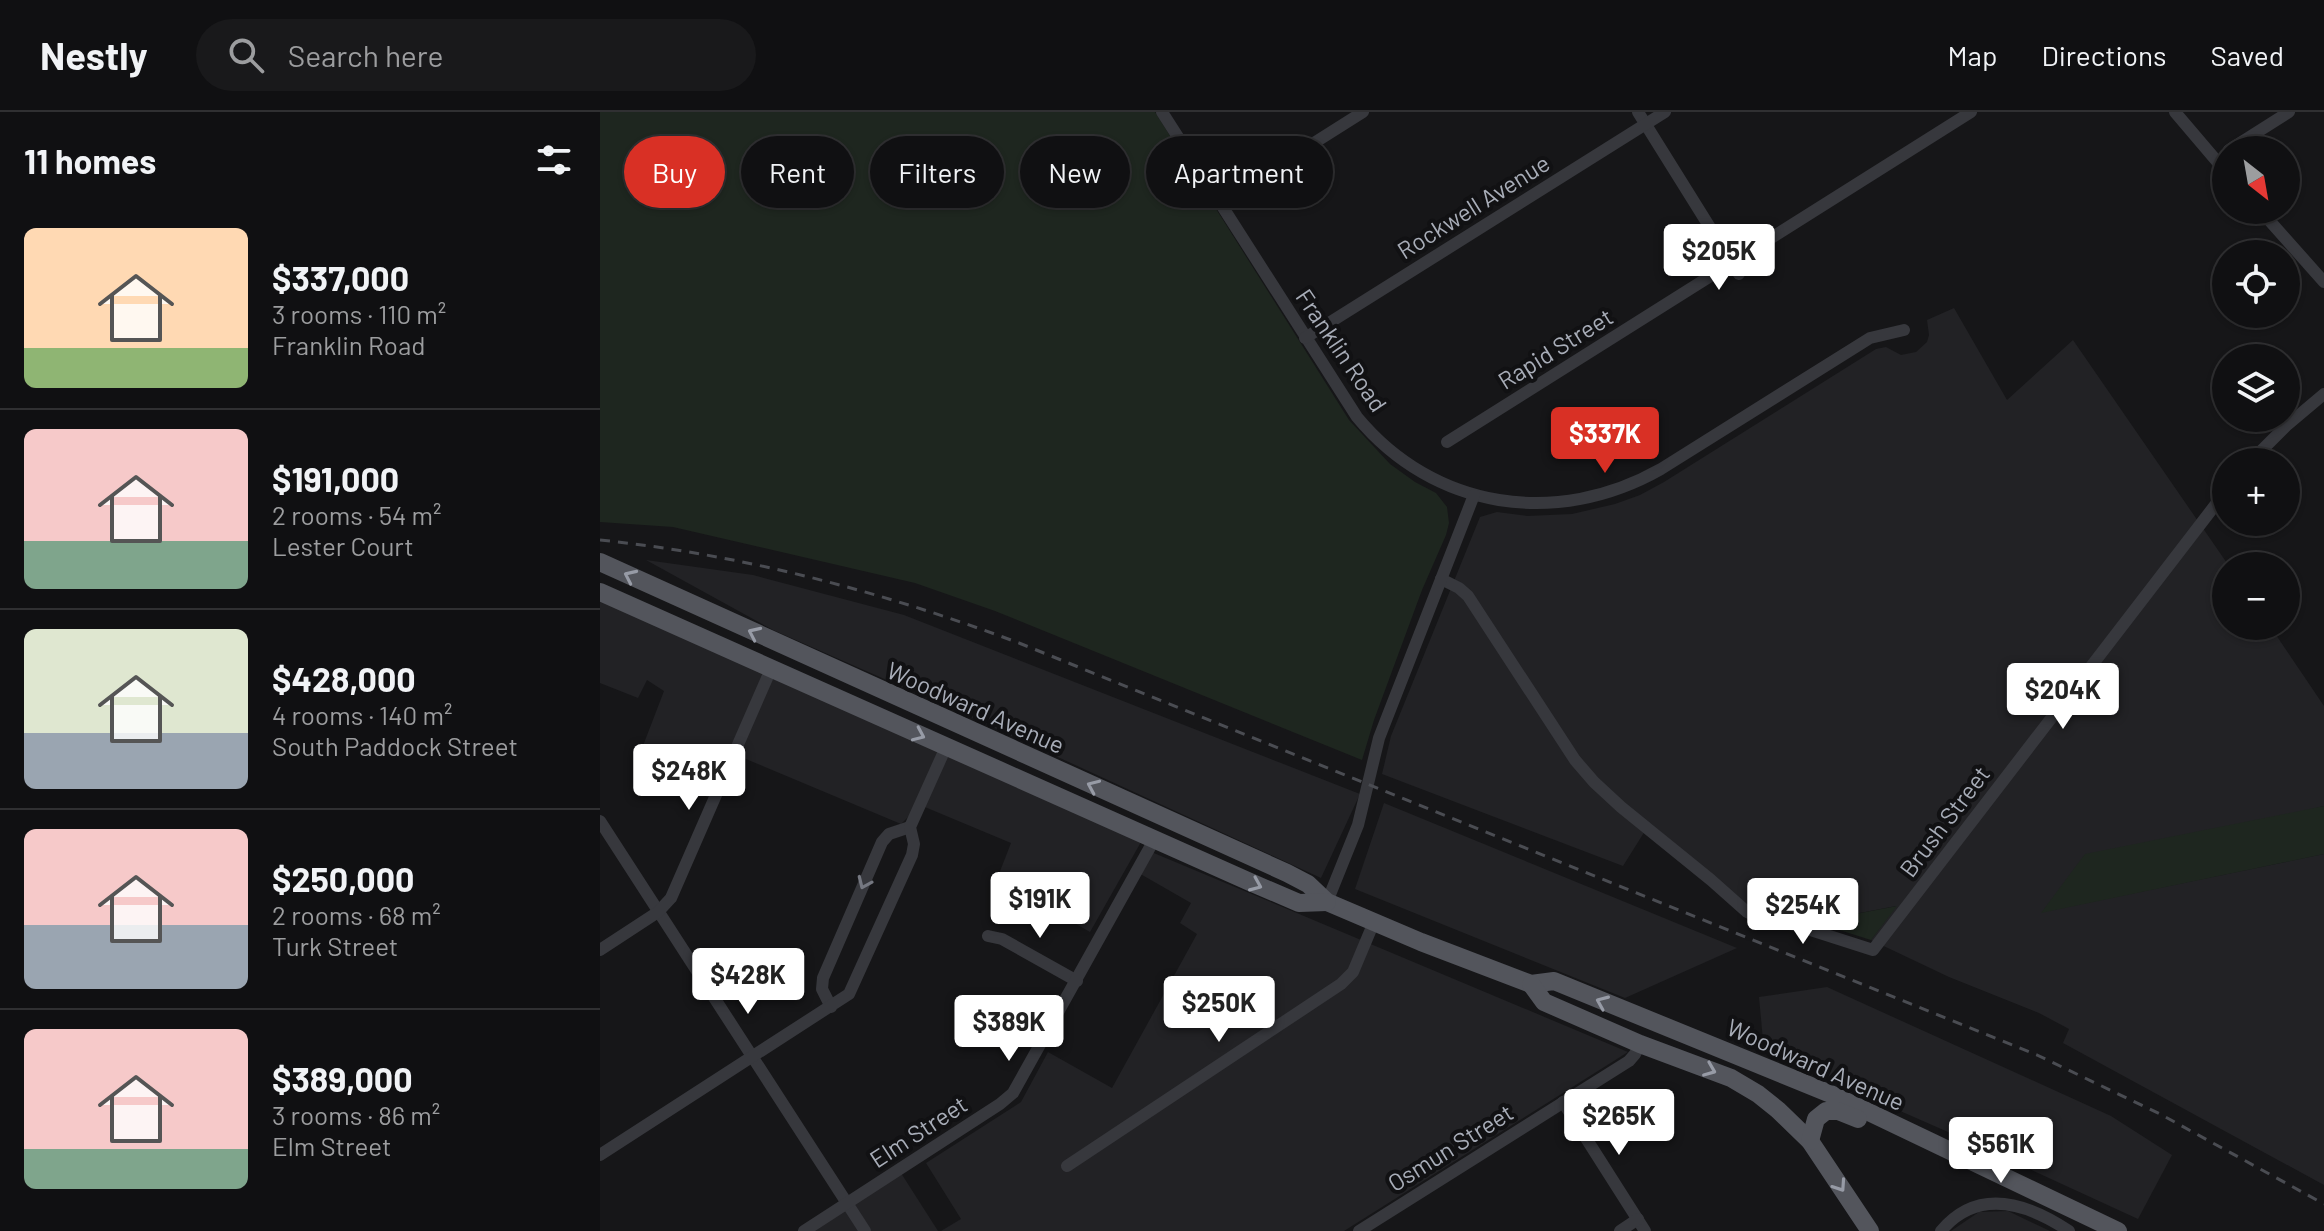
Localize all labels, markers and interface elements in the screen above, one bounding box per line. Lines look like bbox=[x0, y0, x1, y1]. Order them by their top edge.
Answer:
search box bbox=[196, 19, 756, 91]
text: Nestly bbox=[40, 32, 148, 78]
icon: search bbox=[224, 33, 268, 77]
text: Search here bbox=[288, 37, 444, 73]
text: Map bbox=[1948, 38, 1997, 72]
text: Directions bbox=[2041, 38, 2167, 72]
text: Saved bbox=[2211, 38, 2284, 72]
chip: Buy bbox=[624, 136, 725, 208]
chip: Rent bbox=[741, 136, 854, 208]
chip: Filters bbox=[870, 136, 1004, 208]
chip: New bbox=[1020, 136, 1130, 208]
chip: Apartment bbox=[1146, 136, 1333, 208]
north arrow bbox=[2212, 136, 2300, 224]
map controls bbox=[2212, 136, 2300, 640]
icon: filters bbox=[532, 138, 576, 182]
text: 11 homes bbox=[24, 140, 156, 181]
street label: Rockwell Avenue bbox=[1392, 148, 1554, 264]
pin: $205K bbox=[1663, 224, 1775, 292]
text: $205K bbox=[1682, 234, 1756, 265]
button: locate bbox=[2212, 240, 2300, 328]
text: $337,000 bbox=[272, 257, 409, 298]
icon: home bbox=[88, 260, 184, 356]
street label: Franklin Road bbox=[1290, 283, 1394, 417]
text: 3 rooms · 110 m² bbox=[272, 298, 446, 329]
street label: Rapid Street bbox=[1492, 301, 1618, 395]
text: Franklin Road bbox=[272, 329, 425, 360]
button: layers bbox=[2212, 344, 2300, 432]
pin: $337K bbox=[1549, 407, 1661, 475]
text: $337K bbox=[1569, 417, 1641, 448]
button: + bbox=[2212, 448, 2300, 536]
text: $191,000 bbox=[272, 458, 399, 499]
icon: home bbox=[88, 461, 184, 557]
text: 2 rooms · 54 m² bbox=[272, 499, 442, 530]
text: Lester Court bbox=[272, 530, 414, 561]
button: − bbox=[2212, 552, 2300, 640]
one-way arrow bbox=[624, 570, 638, 586]
one-way arrow bbox=[748, 627, 762, 643]
street label: Woodward Avenue bbox=[883, 655, 1069, 759]
text: $428,000 bbox=[272, 658, 416, 699]
icon: home bbox=[88, 661, 184, 757]
pin: $204K bbox=[2007, 663, 2119, 731]
text: $204K bbox=[2025, 673, 2101, 704]
text: 4 rooms · 140 m² bbox=[272, 699, 452, 730]
one-way arrow bbox=[911, 725, 925, 741]
text: South Paddock Street bbox=[272, 730, 518, 761]
pin: $248K bbox=[633, 744, 745, 812]
text: $248K bbox=[651, 754, 727, 785]
street label: Brush Street bbox=[1893, 760, 1995, 882]
one-way arrow bbox=[1087, 780, 1101, 796]
text: $250,000 bbox=[272, 858, 414, 899]
icon: home bbox=[88, 861, 184, 957]
pin: $191K bbox=[984, 872, 1096, 940]
one-way arrow bbox=[858, 875, 874, 889]
one-way arrow bbox=[1248, 875, 1263, 891]
pin: $254K bbox=[1747, 878, 1859, 946]
text: $191K bbox=[1009, 882, 1071, 913]
text: $254K bbox=[1765, 888, 1841, 919]
text: 2 rooms · 68 m² bbox=[272, 899, 441, 930]
text: Turk Street bbox=[272, 930, 398, 961]
pin: $428K bbox=[692, 948, 804, 1016]
text: $428K bbox=[710, 958, 786, 989]
pin: $250K bbox=[1163, 976, 1275, 1044]
text: $250K bbox=[1182, 986, 1256, 1017]
pin: $389K bbox=[953, 995, 1065, 1063]
one-way arrow bbox=[1596, 995, 1610, 1011]
text: $389K bbox=[972, 1005, 1046, 1036]
street label: Woodward Avenue bbox=[1723, 1012, 1909, 1116]
text: $389,000 bbox=[272, 1058, 413, 1099]
one-way arrow bbox=[1702, 1060, 1716, 1076]
icon: home bbox=[88, 1061, 184, 1157]
street label: Elm Street bbox=[864, 1089, 972, 1173]
pin: $265K bbox=[1563, 1089, 1675, 1157]
street label: Osmun Street bbox=[1382, 1097, 1518, 1197]
text: 3 rooms · 86 m² bbox=[272, 1099, 440, 1130]
text: $265K bbox=[1582, 1099, 1656, 1130]
pin: $561K bbox=[1945, 1117, 2057, 1185]
text: $561K bbox=[1967, 1127, 2035, 1158]
text: Elm Street bbox=[272, 1130, 391, 1161]
one-way arrow bbox=[1830, 1177, 1845, 1192]

